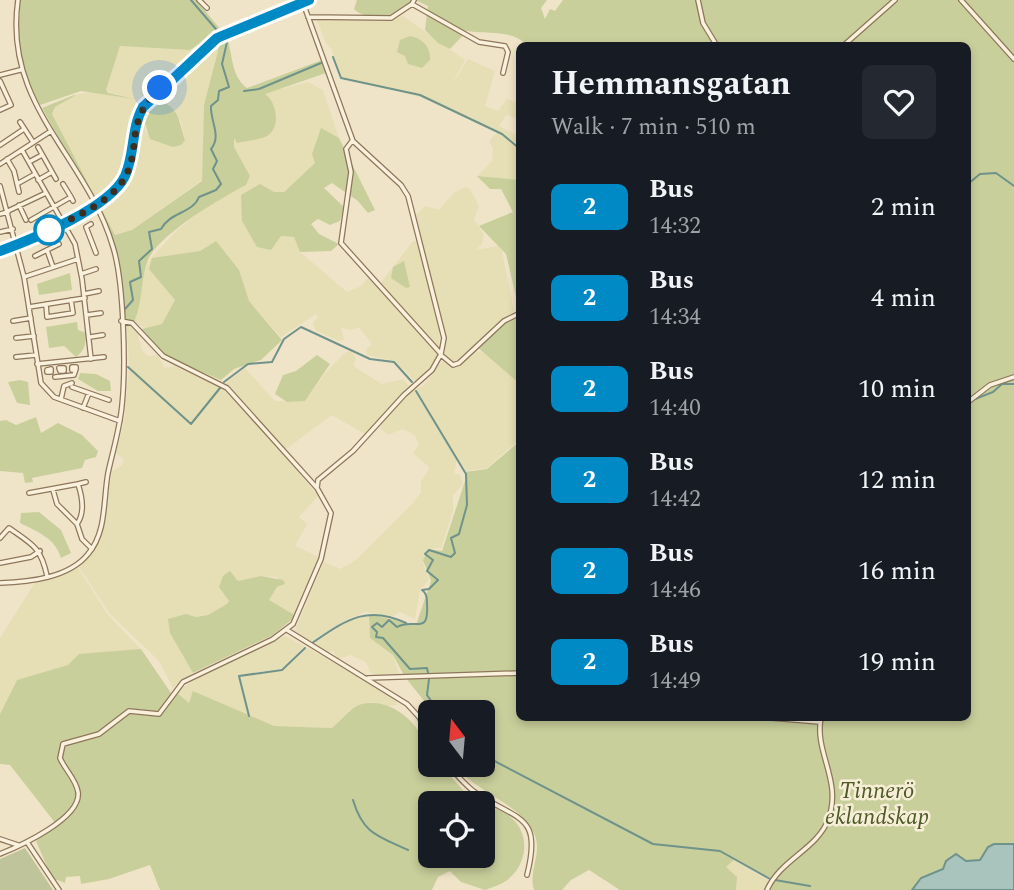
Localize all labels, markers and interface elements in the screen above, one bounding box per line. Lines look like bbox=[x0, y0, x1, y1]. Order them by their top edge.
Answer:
text: Hemmansgatan bbox=[551, 59, 791, 109]
button: heart bbox=[862, 65, 936, 139]
your location bbox=[142, 70, 177, 105]
text: Walk · 7 min · 510 m bbox=[551, 110, 756, 145]
text: Bus bbox=[649, 169, 694, 209]
text: 2 min bbox=[871, 187, 936, 227]
text: 2 bbox=[583, 189, 596, 225]
text: 14:32 bbox=[649, 209, 701, 244]
unlabelled marker bbox=[34, 215, 64, 245]
text: Bus bbox=[649, 260, 694, 300]
text: 4 min bbox=[871, 278, 936, 318]
text: 2 bbox=[583, 280, 596, 316]
text: 14:34 bbox=[649, 300, 701, 335]
text: Bus bbox=[649, 351, 694, 391]
text: 10 min bbox=[858, 369, 936, 409]
text: 2 bbox=[583, 371, 596, 407]
text: 14:40 bbox=[649, 391, 701, 426]
text: Bus bbox=[649, 442, 694, 482]
text: 12 min bbox=[858, 460, 936, 500]
text: 2 bbox=[583, 462, 596, 498]
text: 14:42 bbox=[649, 482, 701, 517]
text: Bus bbox=[649, 533, 694, 573]
text: 16 min bbox=[858, 551, 936, 591]
text: 2 bbox=[583, 553, 596, 589]
text: 14:46 bbox=[649, 573, 701, 608]
text: Bus bbox=[649, 624, 694, 664]
text: 19 min bbox=[858, 642, 936, 682]
text: 2 bbox=[583, 644, 596, 680]
text: 14:49 bbox=[649, 664, 701, 699]
north arrow bbox=[418, 700, 495, 777]
map controls bbox=[418, 700, 495, 868]
park label: Tinnerö eklandskap bbox=[825, 774, 929, 835]
button: locate bbox=[418, 791, 495, 868]

